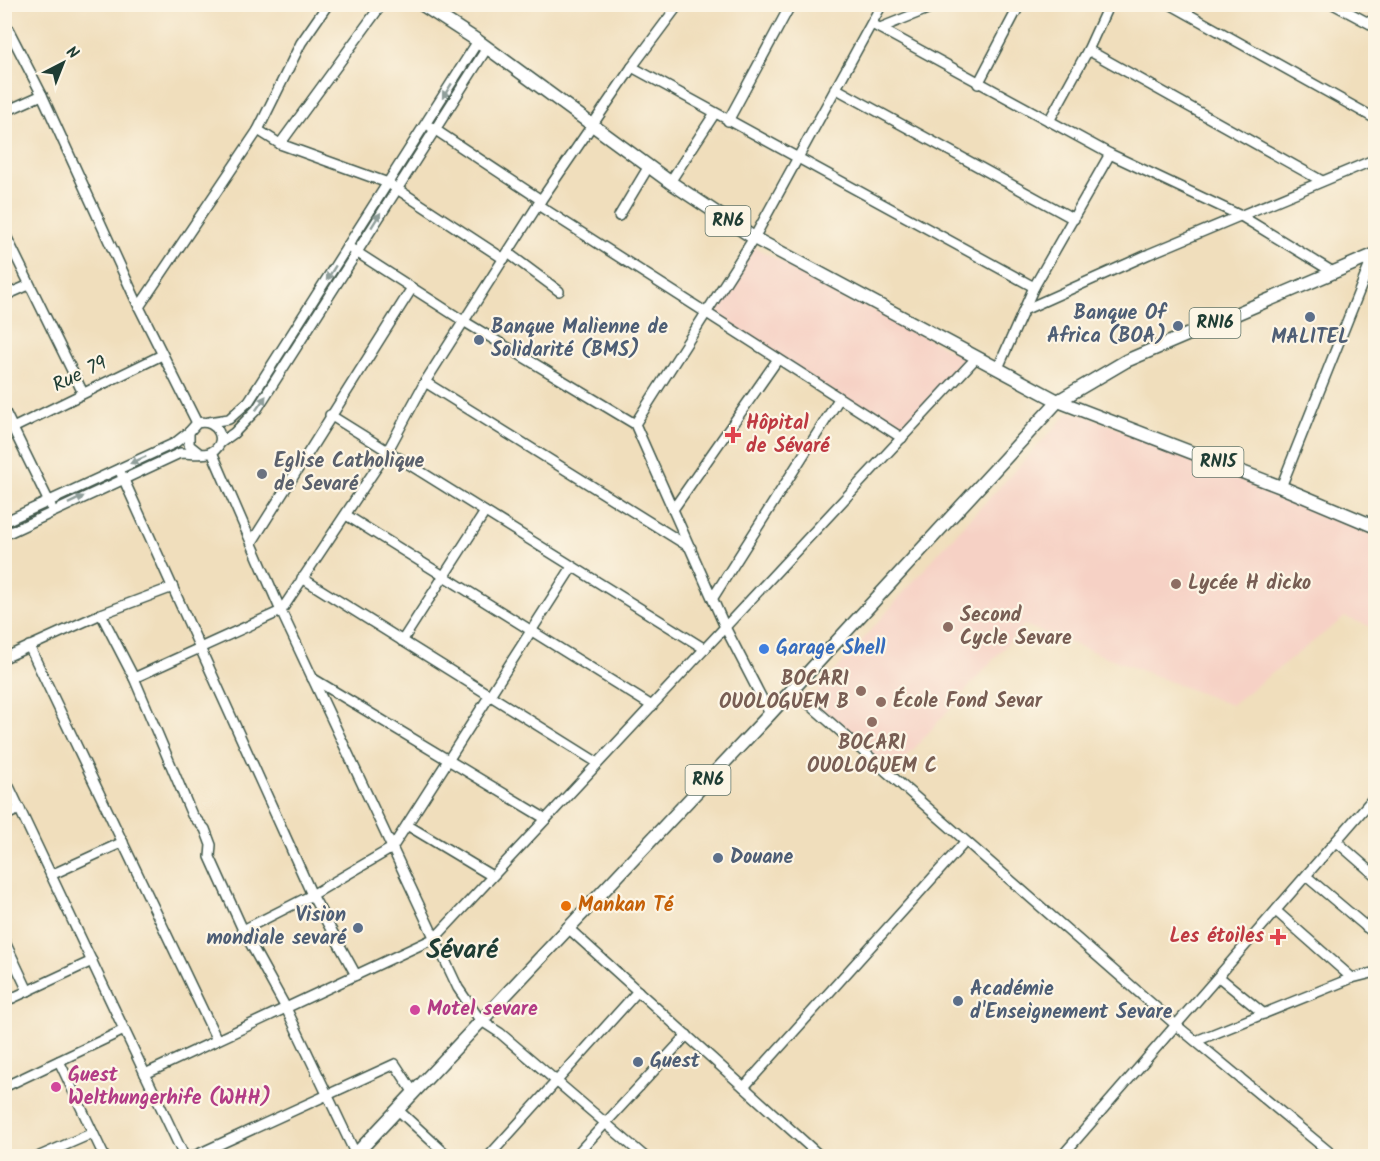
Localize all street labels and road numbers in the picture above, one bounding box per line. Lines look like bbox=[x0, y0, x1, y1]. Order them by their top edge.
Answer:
road number: RN6 bbox=[706, 206, 750, 236]
road number: RN16 bbox=[1190, 308, 1240, 338]
street label: Rue 79 bbox=[47, 348, 113, 402]
road number: RN15 bbox=[1192, 447, 1244, 477]
road number: RN6 bbox=[686, 765, 730, 795]

